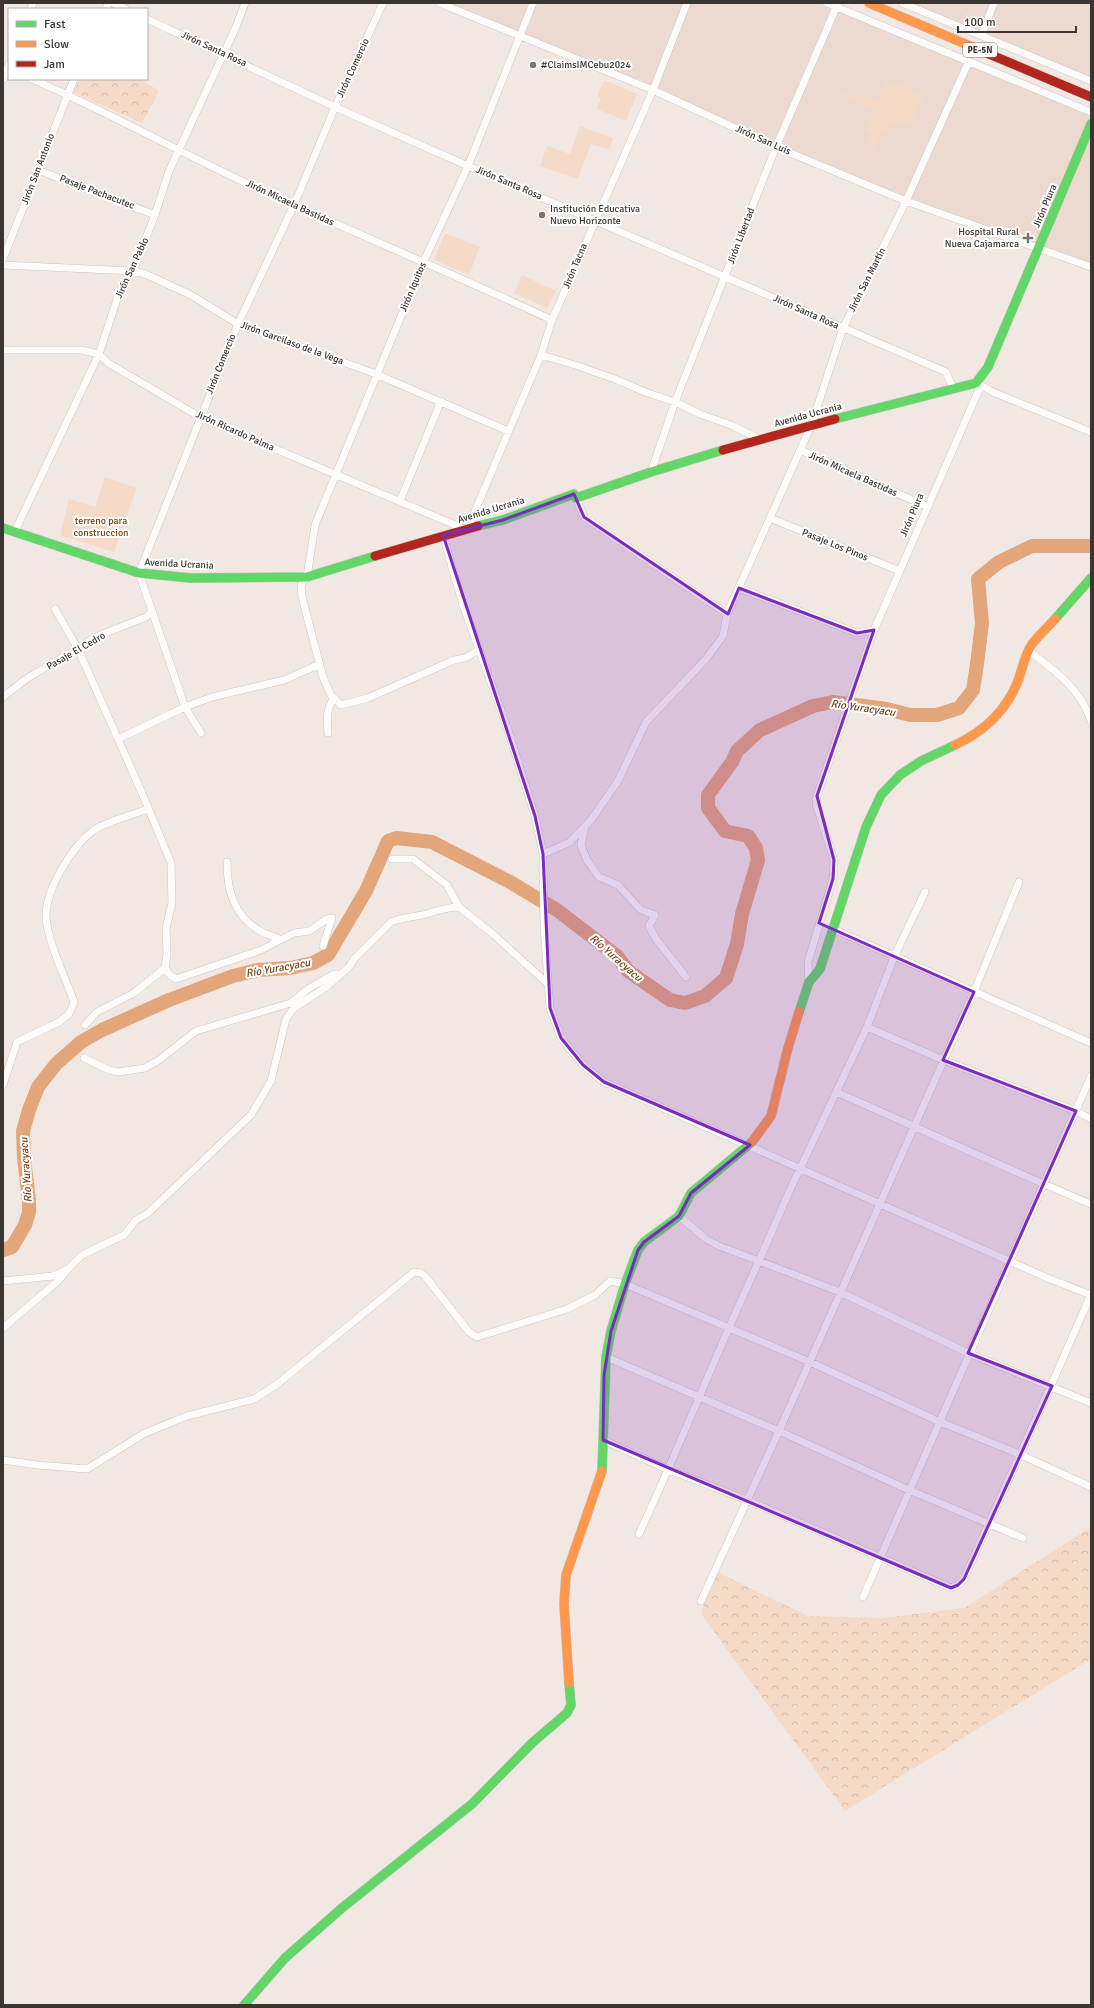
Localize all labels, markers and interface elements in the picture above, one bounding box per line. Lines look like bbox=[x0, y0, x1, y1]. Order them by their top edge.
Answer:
legend bbox=[8, 8, 148, 80]
scale bar bbox=[958, 8, 1076, 34]
text: 100 m bbox=[964, 15, 996, 30]
text: Fast bbox=[44, 17, 65, 32]
street label: Jirón Santa Rosa bbox=[179, 29, 249, 69]
text: Slow bbox=[44, 37, 69, 52]
street label: Jirón Comercio bbox=[334, 37, 372, 99]
road number: PE-5N bbox=[963, 43, 997, 57]
text: Jam bbox=[44, 57, 65, 72]
place label: #ClaimsIMCebu2024 bbox=[541, 59, 632, 71]
marker: #ClaimsIMCebu2024 bbox=[528, 60, 538, 70]
street label: Jirón San Luis bbox=[733, 122, 793, 158]
street label: Jirón San Antonio bbox=[19, 132, 57, 206]
street label: Jirón Santa Rosa bbox=[474, 164, 544, 202]
street label: Pasaje Pachacutec bbox=[58, 172, 136, 212]
street label: Jirón Micaela Bastidas bbox=[244, 177, 337, 229]
street label: Jirón Piura bbox=[1030, 182, 1060, 230]
place label: Institución Educativa Nuevo Horizonte bbox=[550, 203, 640, 227]
street label: Jirón Libertad bbox=[725, 206, 757, 266]
marker: Institución Educativa Nuevo Horizonte bbox=[537, 210, 547, 220]
place label: Hospital Rural Nueva Cajamarca bbox=[945, 226, 1019, 250]
marker: Hospital Rural Nueva Cajamarca bbox=[1022, 232, 1034, 244]
street label: Jirón San Pablo bbox=[113, 236, 151, 300]
street label: Jirón Tacna bbox=[560, 242, 590, 290]
street label: Jirón San Martín bbox=[846, 246, 888, 314]
street label: Jirón Iquitos bbox=[397, 260, 429, 314]
street label: Jirón Santa Rosa bbox=[771, 292, 841, 332]
street label: Jirón Garcilaso de la Vega bbox=[239, 319, 345, 367]
street label: Jirón Comercio bbox=[203, 332, 239, 396]
street label: Avenida Ucrania bbox=[773, 400, 843, 430]
street label: Jirón Ricardo Palma bbox=[194, 408, 276, 454]
street label: Jirón Micaela Bastidas bbox=[807, 449, 900, 499]
street label: Jirón Piura bbox=[897, 491, 927, 539]
street label: Avenida Ucrania bbox=[456, 494, 526, 526]
park label: terreno para construccion bbox=[73, 515, 129, 539]
street label: Pasaje Los Pinos bbox=[800, 526, 870, 564]
street label: Avenida Ucrania bbox=[144, 556, 214, 572]
street label: Pasaje El Cedro bbox=[45, 629, 107, 673]
water label: Río Yuracyacu bbox=[830, 697, 897, 719]
water label: Río Yuracyacu bbox=[587, 932, 646, 985]
water label: Río Yuracyacu bbox=[245, 956, 312, 980]
water label: Río Yuracyacu bbox=[17, 1136, 35, 1203]

